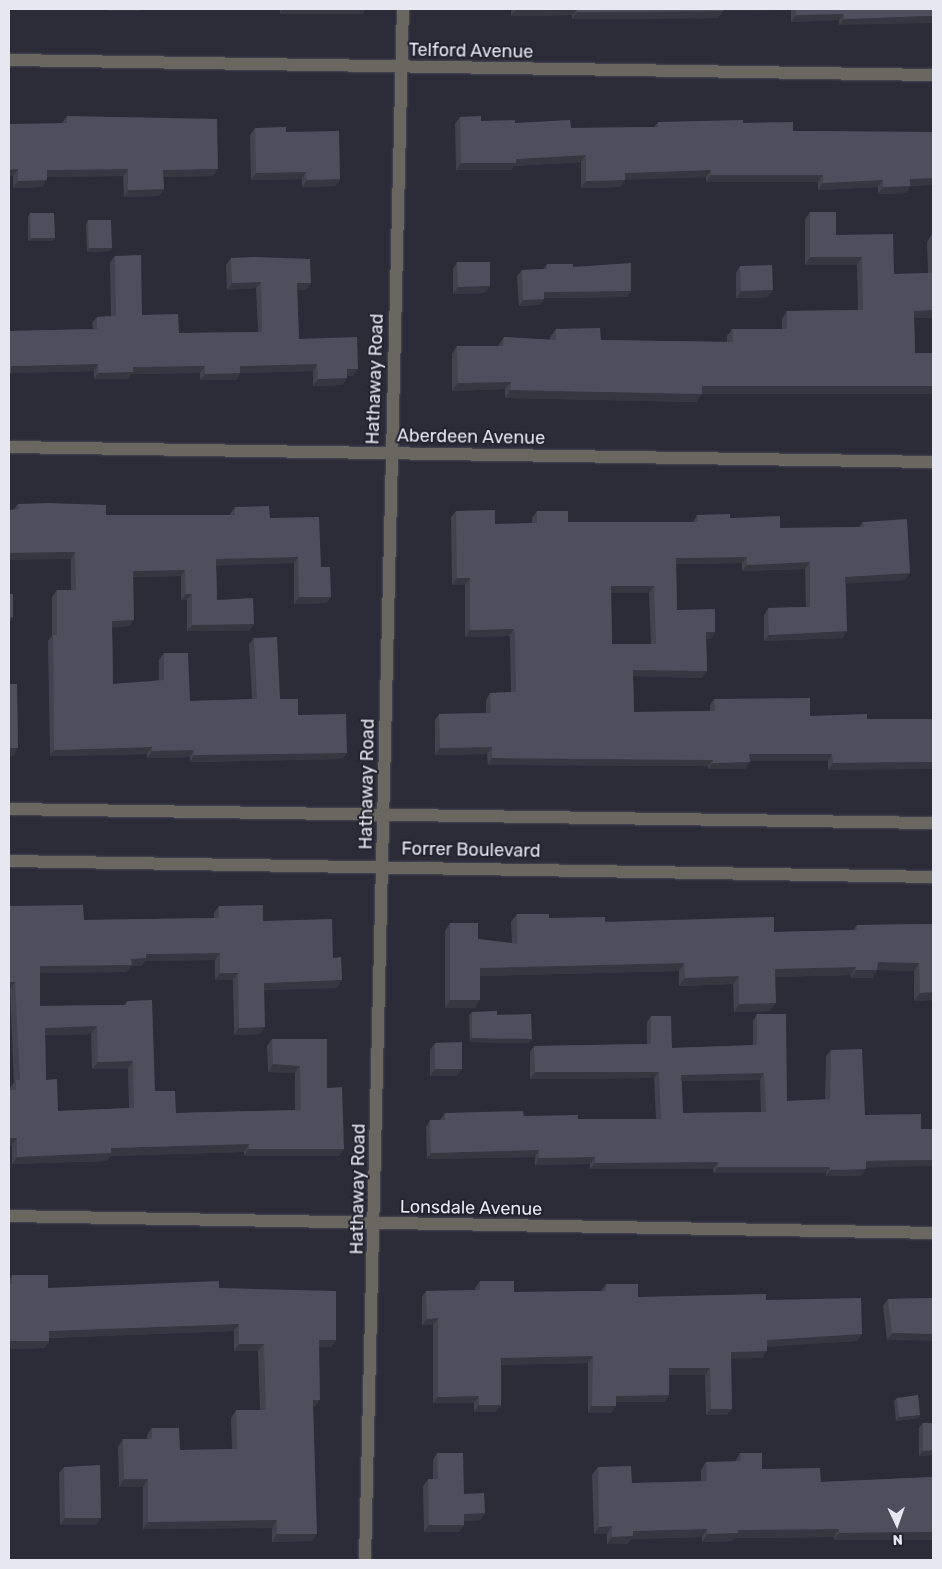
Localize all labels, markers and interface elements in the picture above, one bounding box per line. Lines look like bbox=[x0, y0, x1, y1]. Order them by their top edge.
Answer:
street label: Telford Avenue bbox=[408, 39, 534, 63]
street label: Hathaway Road bbox=[362, 313, 388, 445]
street label: Aberdeen Avenue bbox=[396, 425, 546, 449]
street label: Hathaway Road bbox=[355, 718, 379, 850]
street label: Forrer Boulevard bbox=[401, 838, 541, 862]
street label: Hathaway Road bbox=[346, 1123, 370, 1255]
street label: Lonsdale Avenue bbox=[399, 1196, 543, 1220]
north arrow bbox=[872, 1499, 922, 1549]
text: N bbox=[892, 1531, 903, 1548]

